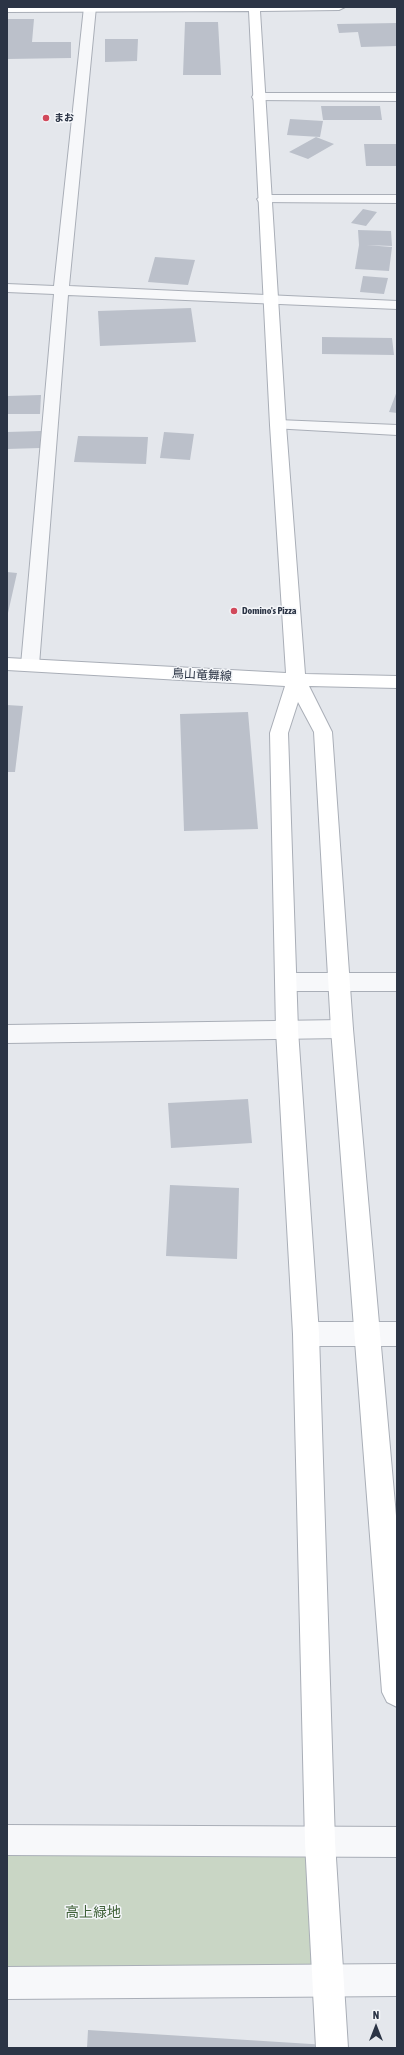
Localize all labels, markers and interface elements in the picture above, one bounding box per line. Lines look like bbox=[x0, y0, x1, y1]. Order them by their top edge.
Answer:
place label: まお bbox=[54, 112, 74, 124]
marker: まお bbox=[41, 113, 51, 123]
place label: Domino's Pizza bbox=[242, 605, 296, 617]
marker: Domino's Pizza bbox=[229, 606, 239, 616]
street label: 鳥山竜舞線 bbox=[172, 666, 232, 684]
park label: 高上緑地 bbox=[65, 1905, 121, 1921]
north arrow bbox=[356, 2007, 396, 2047]
text: N bbox=[373, 2009, 379, 2021]

